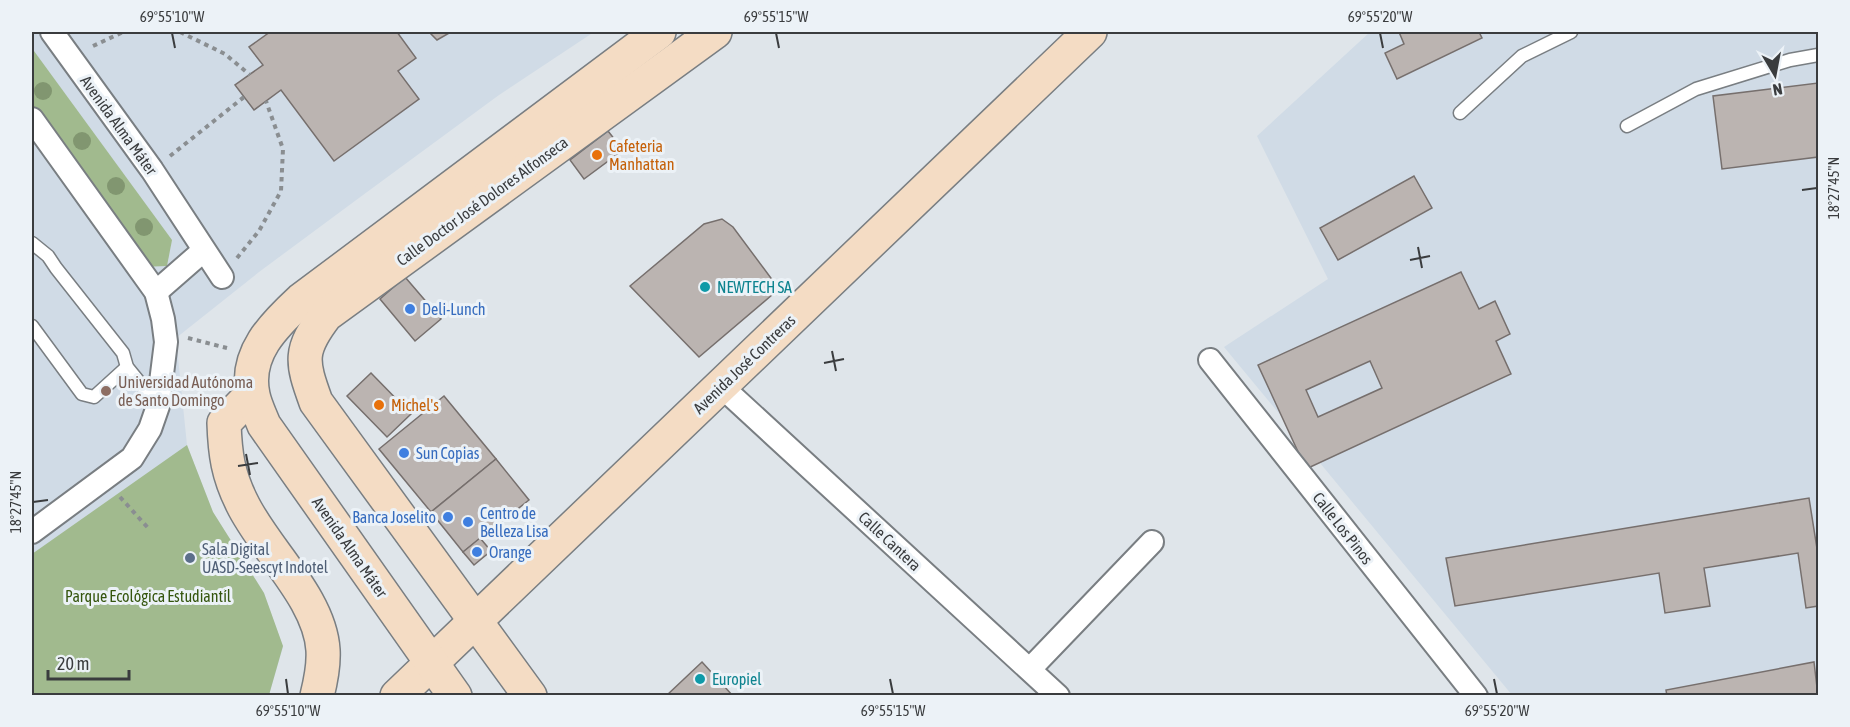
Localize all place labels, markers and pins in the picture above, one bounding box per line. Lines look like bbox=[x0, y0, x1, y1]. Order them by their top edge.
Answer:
place label: Cafeteria Manhattan bbox=[609, 137, 675, 173]
marker: Cafeteria Manhattan bbox=[590, 148, 604, 162]
place label: NEWTECH SA bbox=[717, 278, 792, 296]
marker: NEWTECH SA bbox=[698, 280, 712, 294]
place label: Deli-Lunch bbox=[422, 300, 486, 318]
marker: Deli-Lunch bbox=[403, 302, 417, 316]
place label: Universidad Autónoma de Santo Domingo bbox=[118, 373, 253, 410]
marker: Universidad Autónoma de Santo Domingo bbox=[99, 384, 113, 398]
place label: Michel's bbox=[391, 396, 439, 414]
marker: Michel's bbox=[372, 398, 386, 412]
place label: Sun Copias bbox=[416, 444, 480, 463]
marker: Sun Copias bbox=[397, 446, 411, 460]
place label: Centro de Belleza Lisa bbox=[480, 504, 549, 540]
place label: Banca Joselito bbox=[352, 508, 436, 526]
marker: Banca Joselito bbox=[441, 510, 455, 524]
marker: Centro de Belleza Lisa bbox=[461, 515, 475, 529]
place label: Sala Digital UASD-Seescyt Indotel bbox=[202, 540, 329, 577]
place label: Orange bbox=[489, 543, 532, 562]
marker: Orange bbox=[470, 545, 484, 559]
marker: Sala Digital UASD-Seescyt Indotel bbox=[183, 551, 197, 565]
place label: Europiel bbox=[712, 670, 762, 689]
marker: Europiel bbox=[693, 672, 707, 686]

